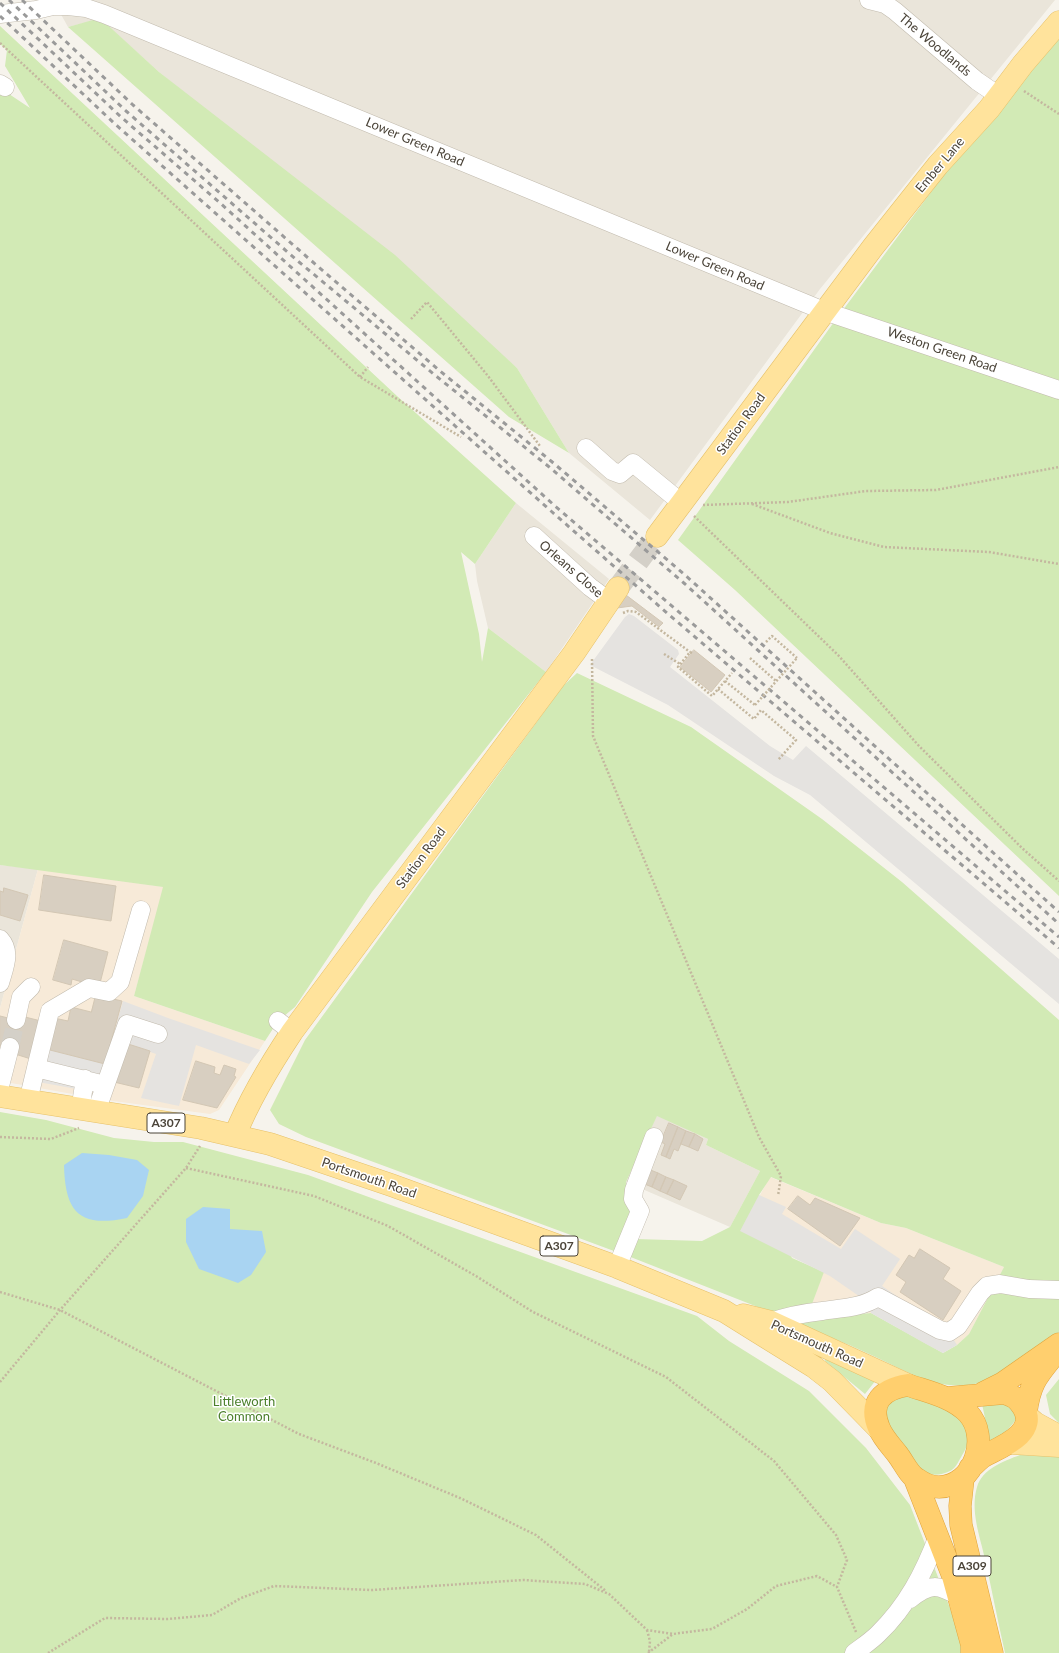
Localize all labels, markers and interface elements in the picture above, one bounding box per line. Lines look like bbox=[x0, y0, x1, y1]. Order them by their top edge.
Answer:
street label: The Woodlands bbox=[896, 10, 974, 80]
street label: Lower Green Road bbox=[363, 114, 467, 170]
street label: Ember Lane bbox=[912, 134, 968, 196]
street label: Lower Green Road bbox=[663, 238, 767, 294]
street label: Weston Green Road bbox=[885, 324, 999, 376]
street label: Station Road bbox=[713, 390, 769, 458]
street label: Orleans Close bbox=[536, 537, 606, 601]
street label: Station Road bbox=[393, 824, 449, 892]
road number: A307 bbox=[147, 1113, 185, 1133]
street label: Portsmouth Road bbox=[320, 1154, 418, 1202]
road number: A307 bbox=[540, 1236, 578, 1256]
street label: Portsmouth Road bbox=[768, 1317, 866, 1371]
park label: Littleworth Common bbox=[213, 1394, 275, 1425]
road number: A309 bbox=[953, 1556, 991, 1576]

